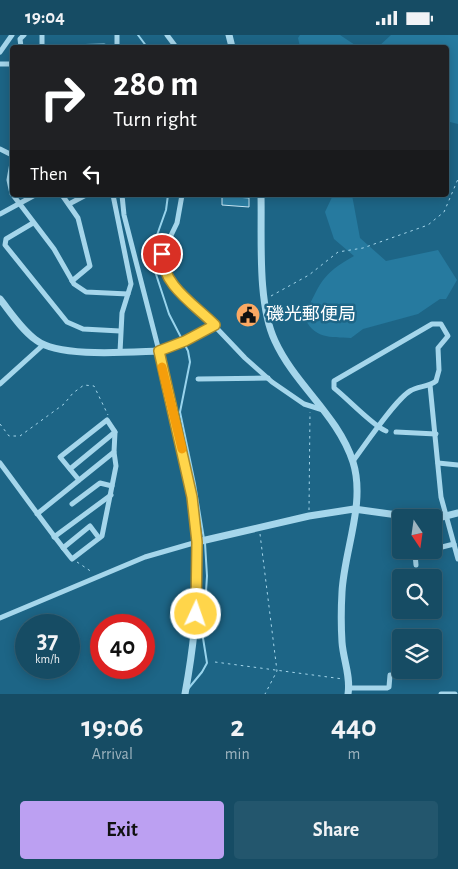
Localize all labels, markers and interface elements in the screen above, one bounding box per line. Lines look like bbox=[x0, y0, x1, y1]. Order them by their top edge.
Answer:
text: 19:04 bbox=[25, 8, 65, 27]
icon: right bbox=[30, 65, 95, 130]
text: 280 m bbox=[113, 67, 199, 102]
text: Turn right bbox=[113, 108, 197, 130]
icon: left bbox=[78, 160, 106, 188]
text: Then bbox=[30, 165, 68, 184]
pin bbox=[141, 233, 183, 275]
icon: arrive bbox=[148, 240, 176, 268]
public building icon: 磯光郵便局 bbox=[235, 302, 261, 328]
place label: 磯光郵便局 bbox=[266, 305, 356, 324]
north arrow bbox=[392, 509, 442, 559]
map controls bbox=[392, 509, 442, 679]
button: search bbox=[392, 569, 442, 619]
position arrow bbox=[169, 587, 221, 639]
speed limit sign: 40 bbox=[90, 614, 155, 679]
text: 37 bbox=[37, 628, 58, 653]
button: layers bbox=[392, 629, 442, 679]
text: km/h bbox=[35, 653, 60, 665]
text: 19:06 bbox=[81, 712, 144, 742]
text: 2 bbox=[230, 712, 244, 742]
text: 440 bbox=[331, 712, 377, 742]
text: Arrival bbox=[92, 746, 133, 762]
text: min bbox=[225, 746, 250, 762]
text: m bbox=[347, 746, 360, 762]
button: Exit bbox=[20, 801, 224, 859]
button: Share bbox=[234, 801, 438, 859]

